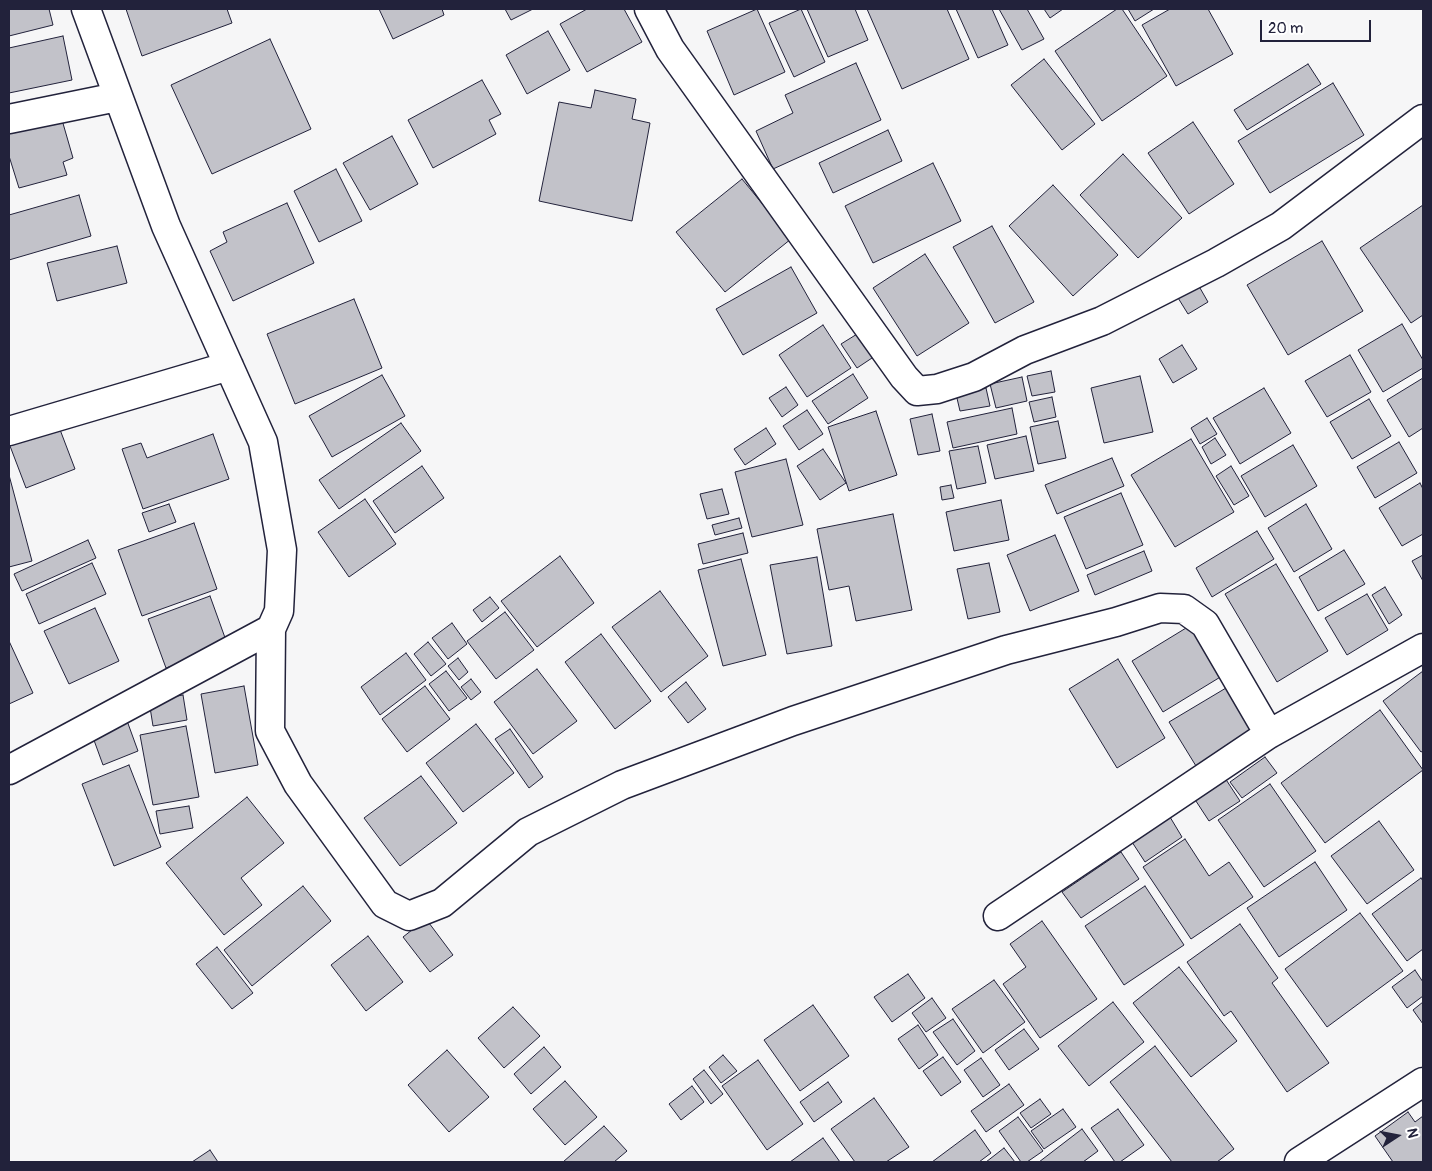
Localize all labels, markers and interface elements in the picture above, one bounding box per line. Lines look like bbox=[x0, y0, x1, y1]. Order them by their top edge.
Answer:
scale bar bbox=[1262, 10, 1373, 42]
text: 20 m bbox=[1268, 19, 1303, 38]
north arrow bbox=[1372, 1111, 1422, 1161]
text: N bbox=[1403, 1127, 1421, 1139]

